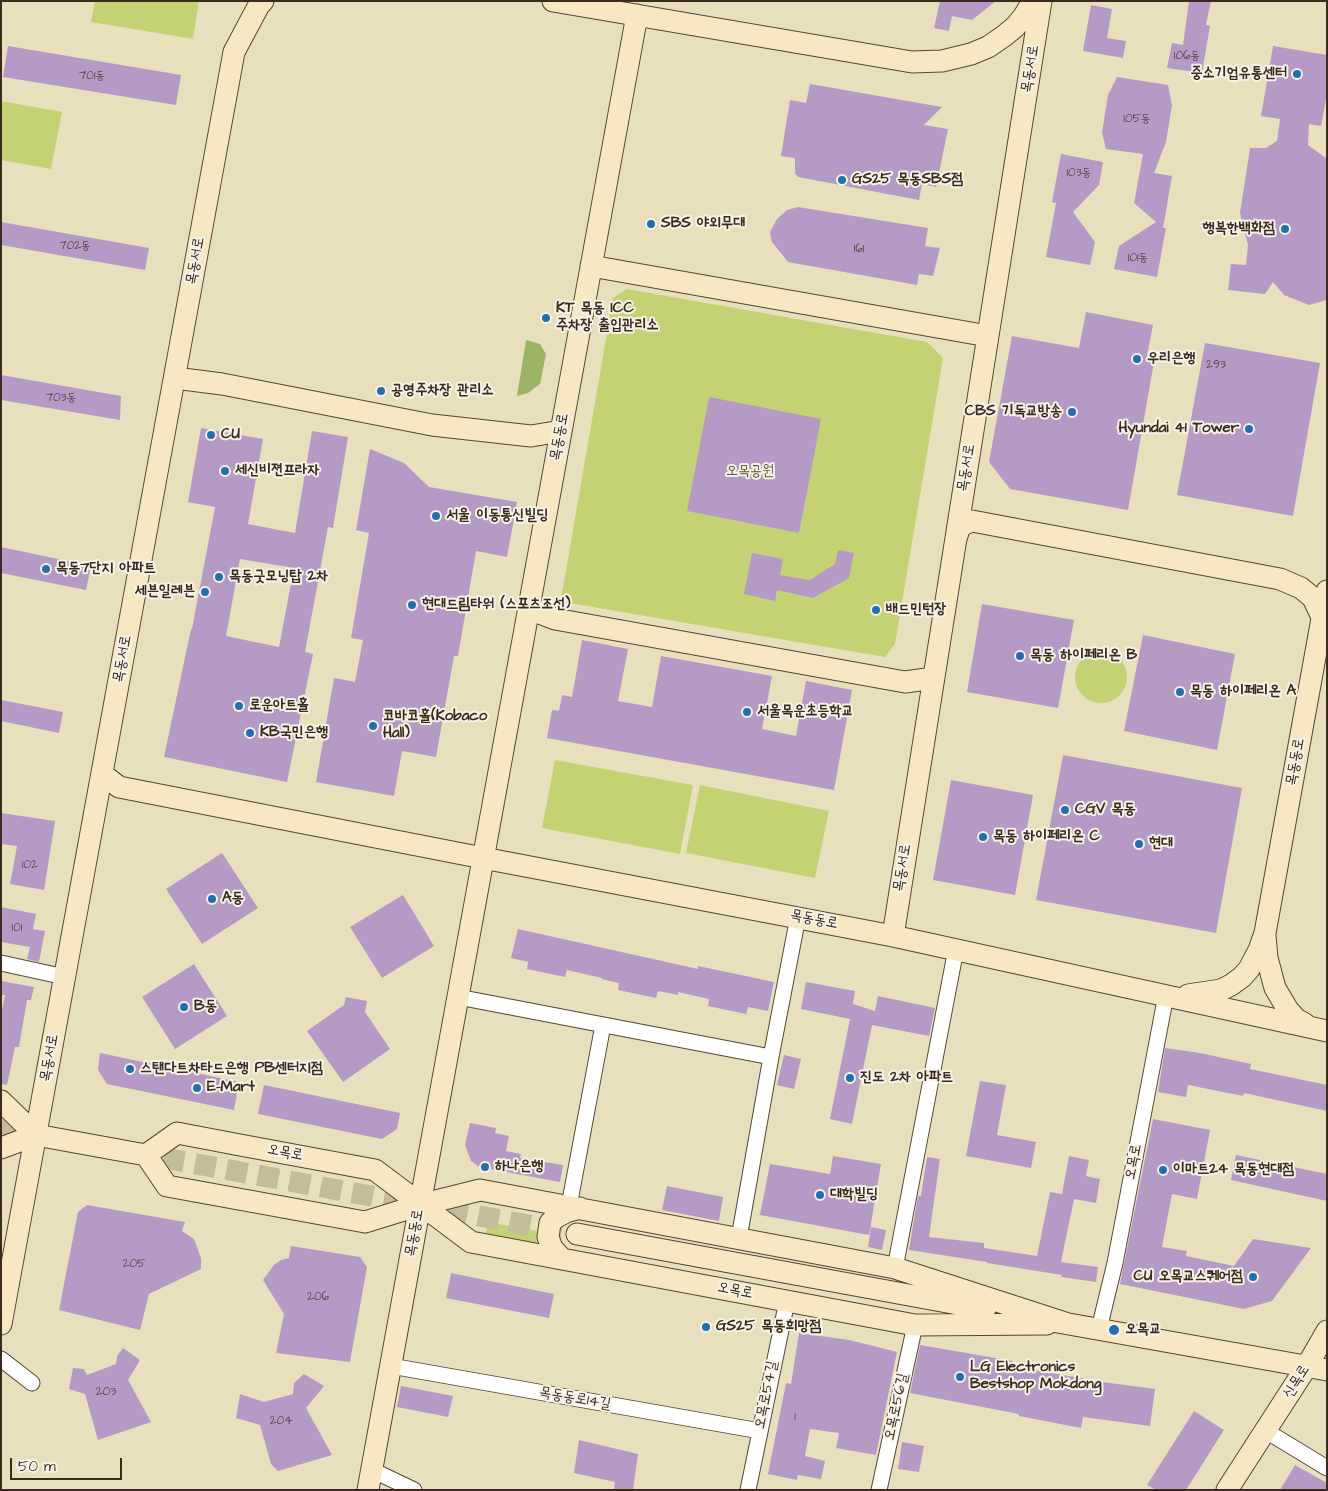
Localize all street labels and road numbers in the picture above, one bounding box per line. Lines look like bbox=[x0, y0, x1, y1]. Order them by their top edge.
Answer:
street label: 목동서로 bbox=[1018, 44, 1044, 94]
street label: 목동서로 bbox=[183, 236, 209, 286]
street label: 목동동로 bbox=[547, 412, 573, 462]
street label: 목동서로 bbox=[954, 443, 980, 493]
street label: 목동서로 bbox=[110, 634, 136, 684]
street label: 목동동로 bbox=[1283, 737, 1309, 787]
street label: 목동서로 bbox=[890, 843, 916, 893]
street label: 목동동로 bbox=[789, 907, 839, 933]
street label: 목동서로 bbox=[37, 1033, 63, 1083]
street label: 오목로 bbox=[266, 1141, 304, 1165]
street label: 오목로 bbox=[1122, 1143, 1146, 1181]
street label: 목동동로 bbox=[402, 1208, 428, 1258]
street label: 오목로 bbox=[716, 1279, 754, 1303]
street label: 오목로54길 bbox=[752, 1359, 782, 1431]
street label: 신목로 bbox=[1280, 1362, 1314, 1402]
street label: 오목로56길 bbox=[881, 1372, 913, 1442]
street label: 목동동로14길 bbox=[538, 1384, 612, 1414]

